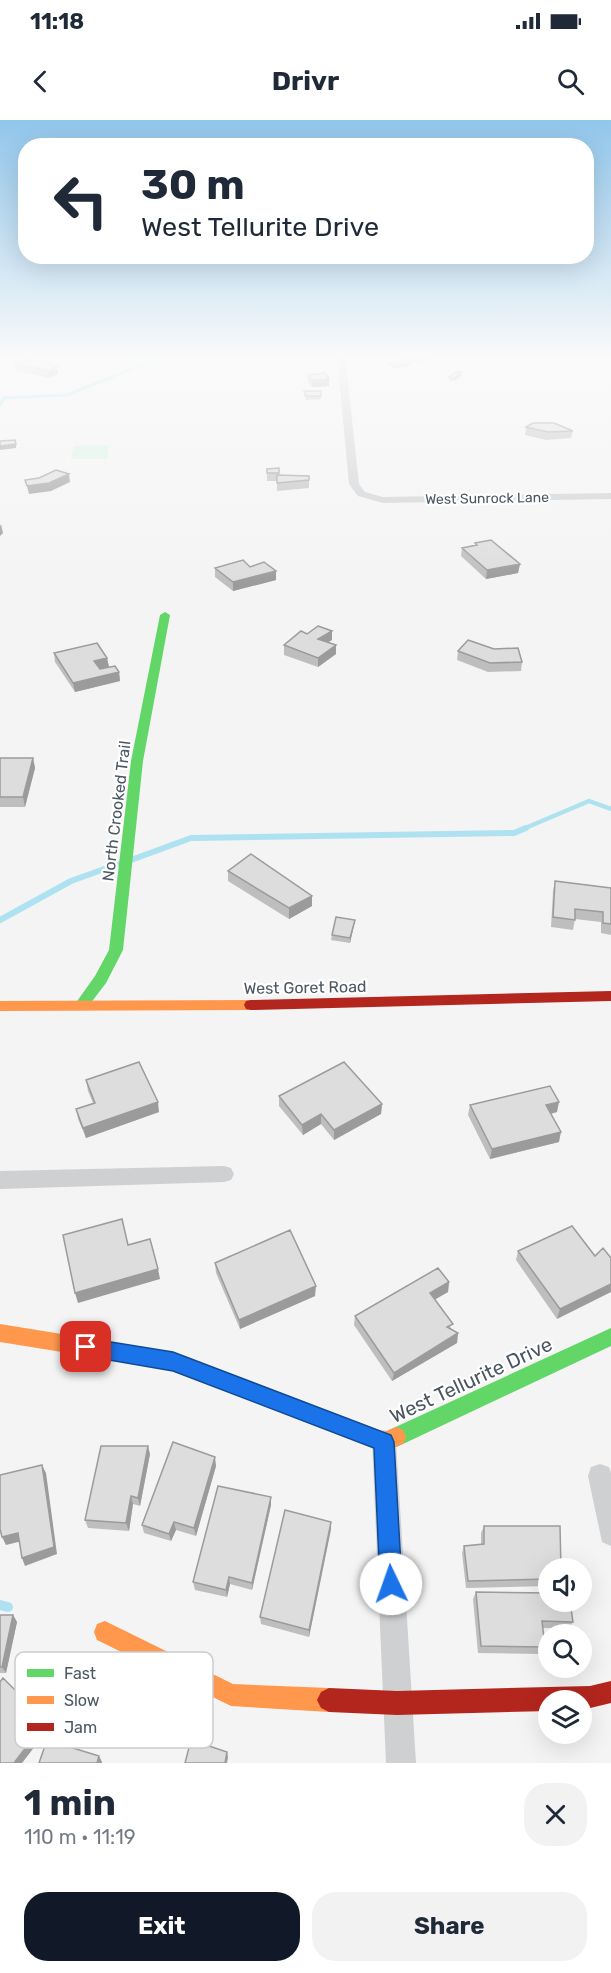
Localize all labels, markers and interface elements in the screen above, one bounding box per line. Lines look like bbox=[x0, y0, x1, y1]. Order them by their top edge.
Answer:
text: 11:18 bbox=[30, 8, 84, 35]
icon: back bbox=[24, 65, 57, 98]
text: Drivr bbox=[272, 65, 339, 97]
icon: search bbox=[554, 65, 587, 98]
text: 30 m bbox=[141, 160, 245, 210]
icon: left bbox=[42, 162, 120, 240]
text: West Tellurite Drive bbox=[141, 211, 379, 243]
street label: West Sunrock Lane bbox=[425, 489, 549, 508]
street label: North Crooked Trail bbox=[98, 740, 135, 883]
street label: West Goret Road bbox=[243, 977, 367, 998]
pin bbox=[60, 1321, 111, 1372]
icon: arrive bbox=[69, 1330, 102, 1363]
street label: West Tellurite Drive bbox=[386, 1332, 556, 1428]
position arrow bbox=[359, 1552, 423, 1616]
map controls bbox=[538, 1558, 592, 1744]
button: sound bbox=[538, 1558, 592, 1612]
button: search bbox=[538, 1624, 592, 1678]
legend bbox=[15, 1652, 213, 1748]
text: Fast bbox=[64, 1664, 96, 1683]
button: layers bbox=[538, 1690, 592, 1744]
text: Slow bbox=[64, 1691, 100, 1710]
text: Jam bbox=[64, 1718, 97, 1737]
text: 1 min bbox=[24, 1781, 116, 1824]
button: close bbox=[524, 1783, 587, 1846]
text: 110 m · 11:19 bbox=[24, 1825, 136, 1849]
button: Exit bbox=[24, 1892, 300, 1961]
button: Share bbox=[312, 1892, 587, 1961]

